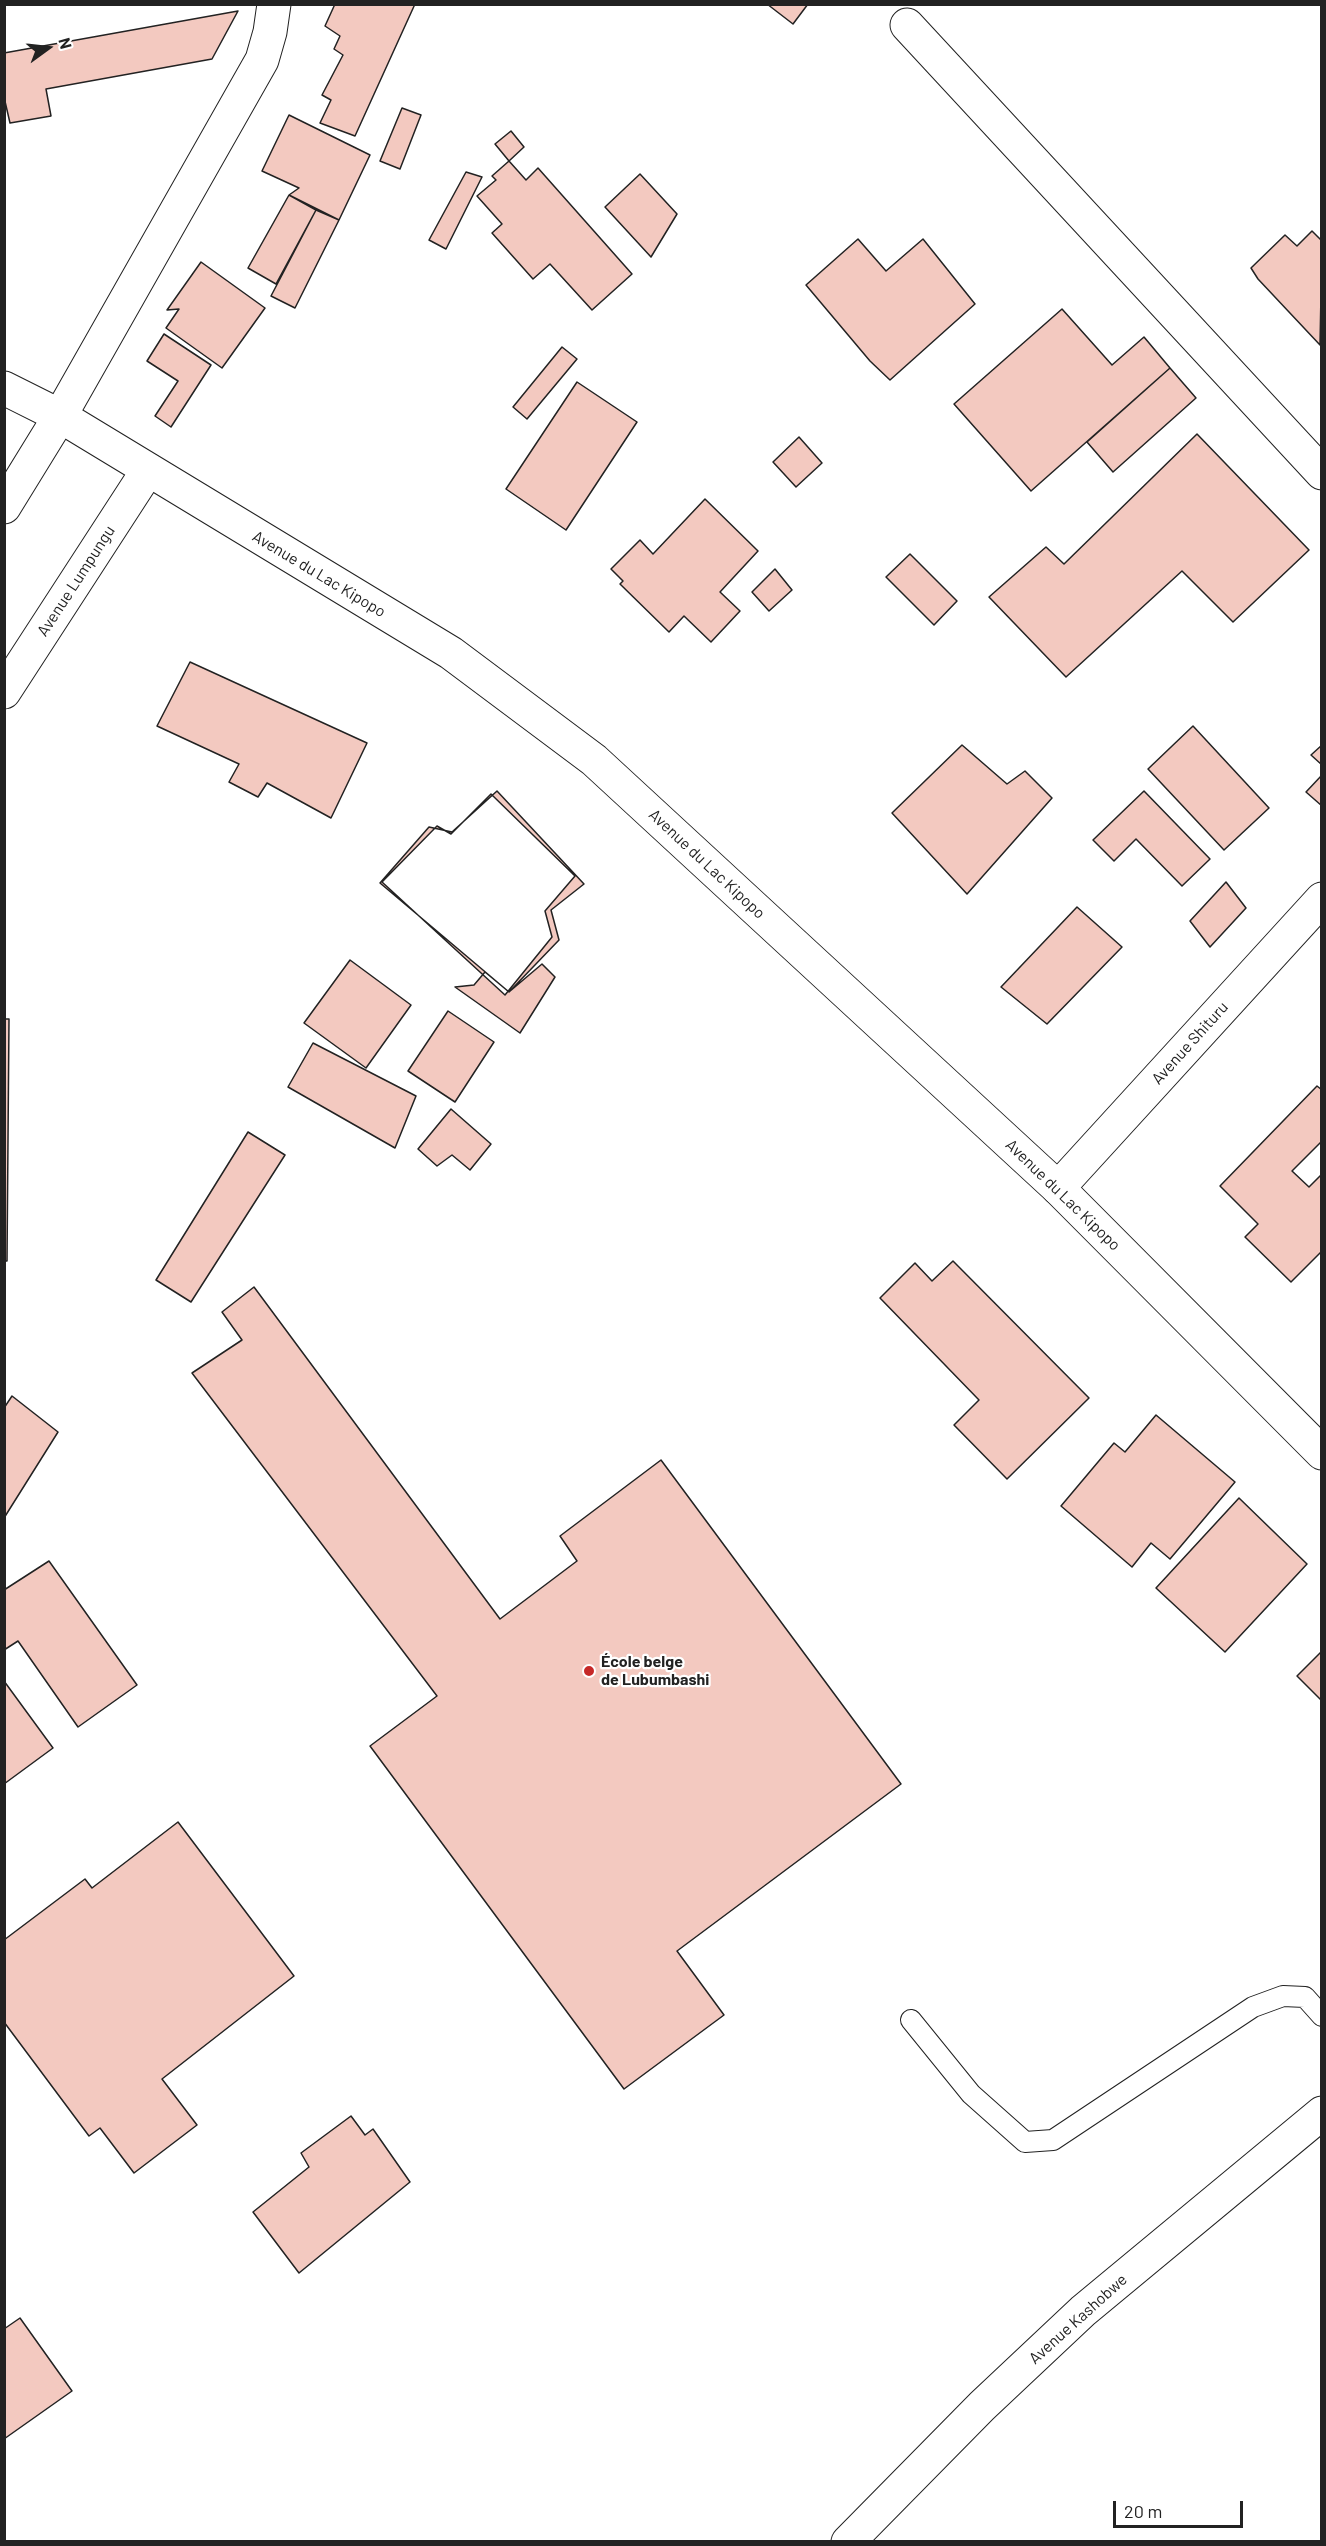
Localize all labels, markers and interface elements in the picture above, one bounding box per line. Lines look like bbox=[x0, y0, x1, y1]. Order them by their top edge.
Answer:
north arrow bbox=[18, 18, 78, 78]
text: N bbox=[55, 36, 76, 51]
street label: Avenue Lumpungu bbox=[33, 522, 119, 640]
street label: Avenue du Lac Kipopo bbox=[249, 527, 389, 621]
street label: Avenue du Lac Kipopo bbox=[645, 805, 769, 923]
street label: Avenue Shituru bbox=[1148, 998, 1232, 1088]
street label: Avenue du Lac Kipopo bbox=[1002, 1135, 1124, 1255]
place label: École belge de Lubumbashi bbox=[601, 1652, 709, 1690]
marker: École belge de Lubumbashi bbox=[582, 1664, 596, 1678]
street label: Avenue Kashobwe bbox=[1025, 2270, 1131, 2368]
scale bar bbox=[1116, 2489, 1246, 2527]
text: 20 m bbox=[1124, 2500, 1162, 2522]

